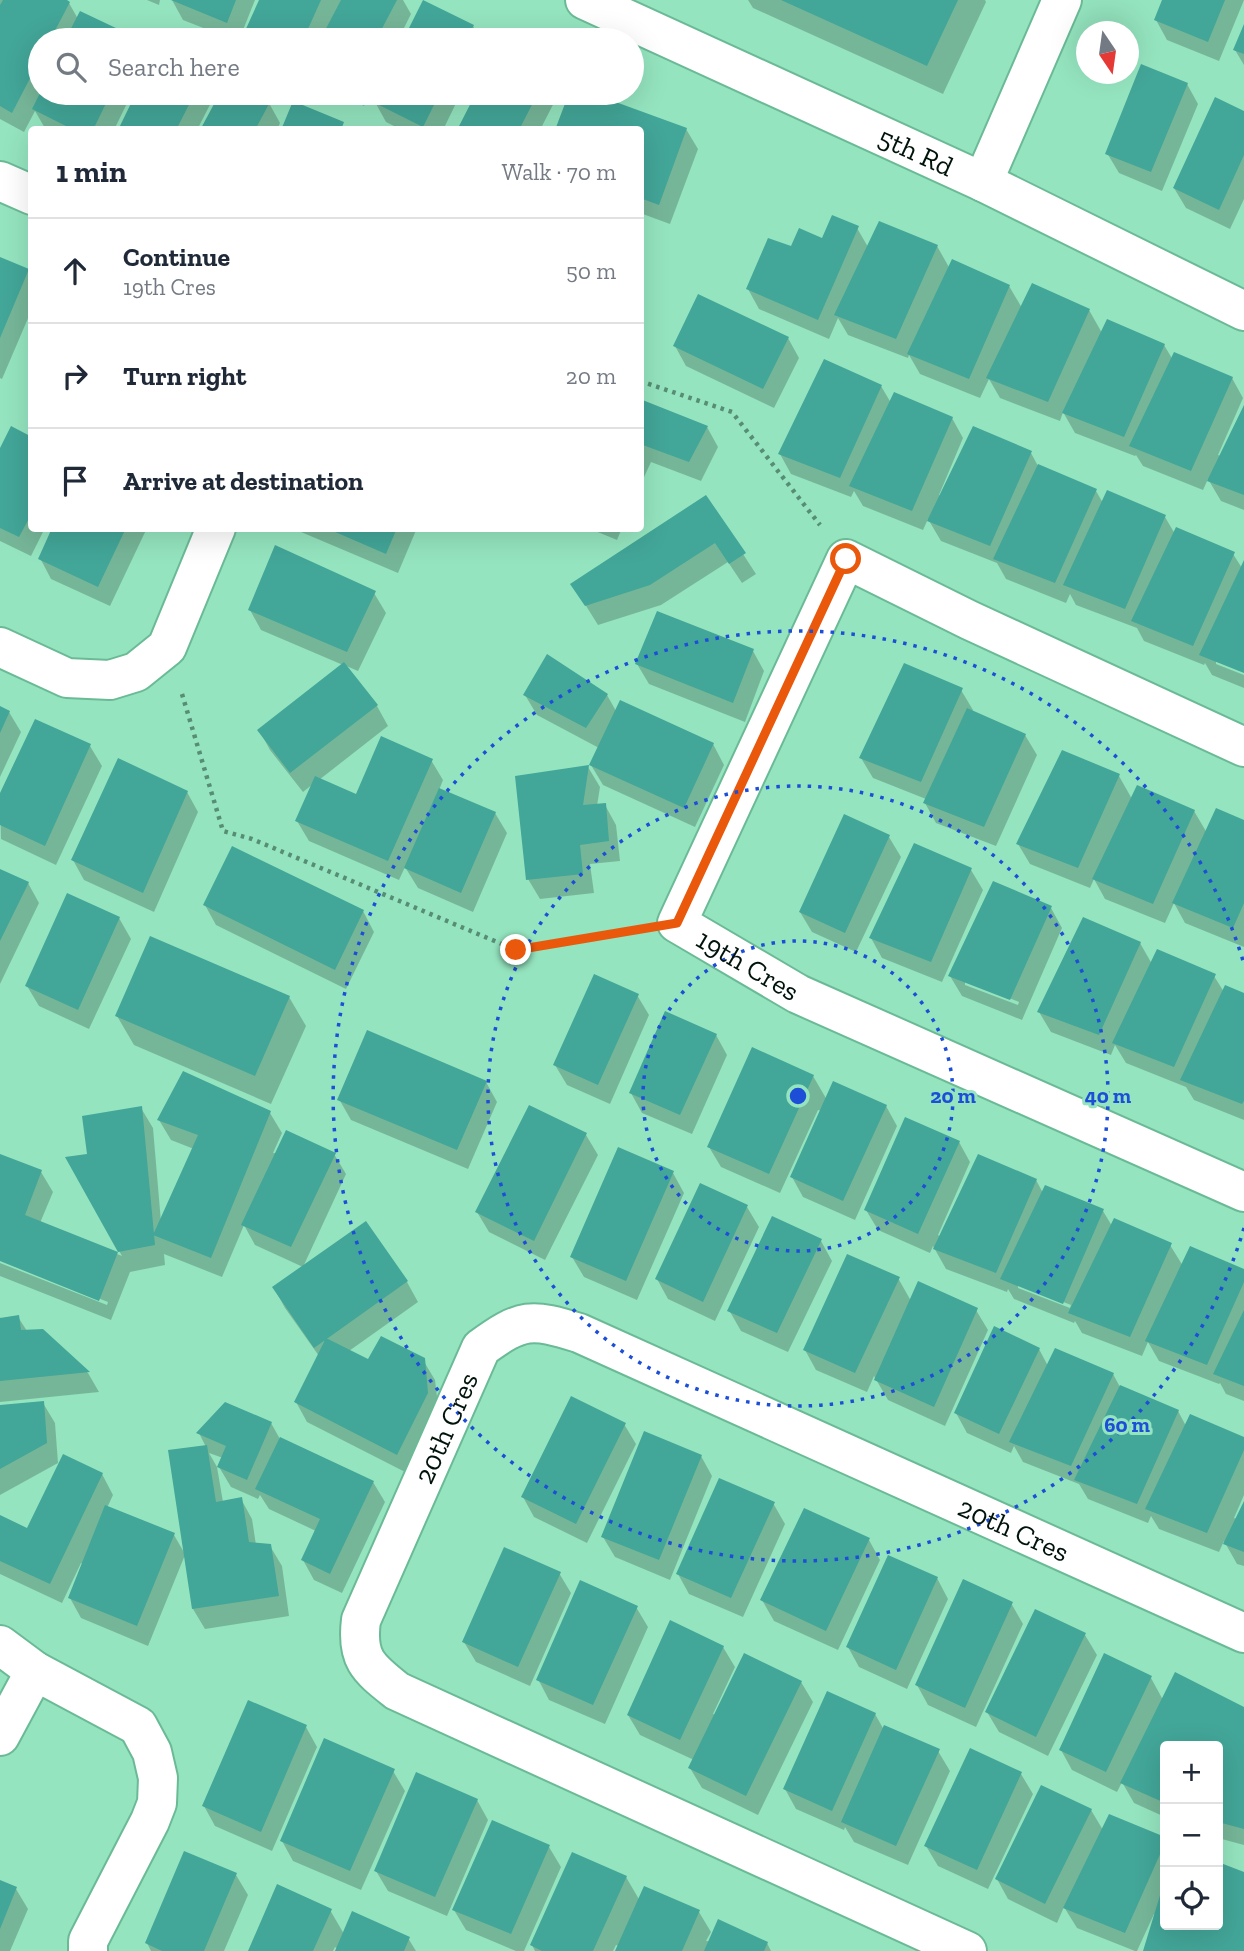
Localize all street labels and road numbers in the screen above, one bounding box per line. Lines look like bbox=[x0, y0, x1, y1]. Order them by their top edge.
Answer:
street label: 5th Rd bbox=[873, 120, 959, 183]
street label: 19th Cres bbox=[691, 922, 805, 1008]
street label: 20th Cres bbox=[407, 1367, 485, 1489]
street label: 20th Cres bbox=[953, 1490, 1074, 1569]

